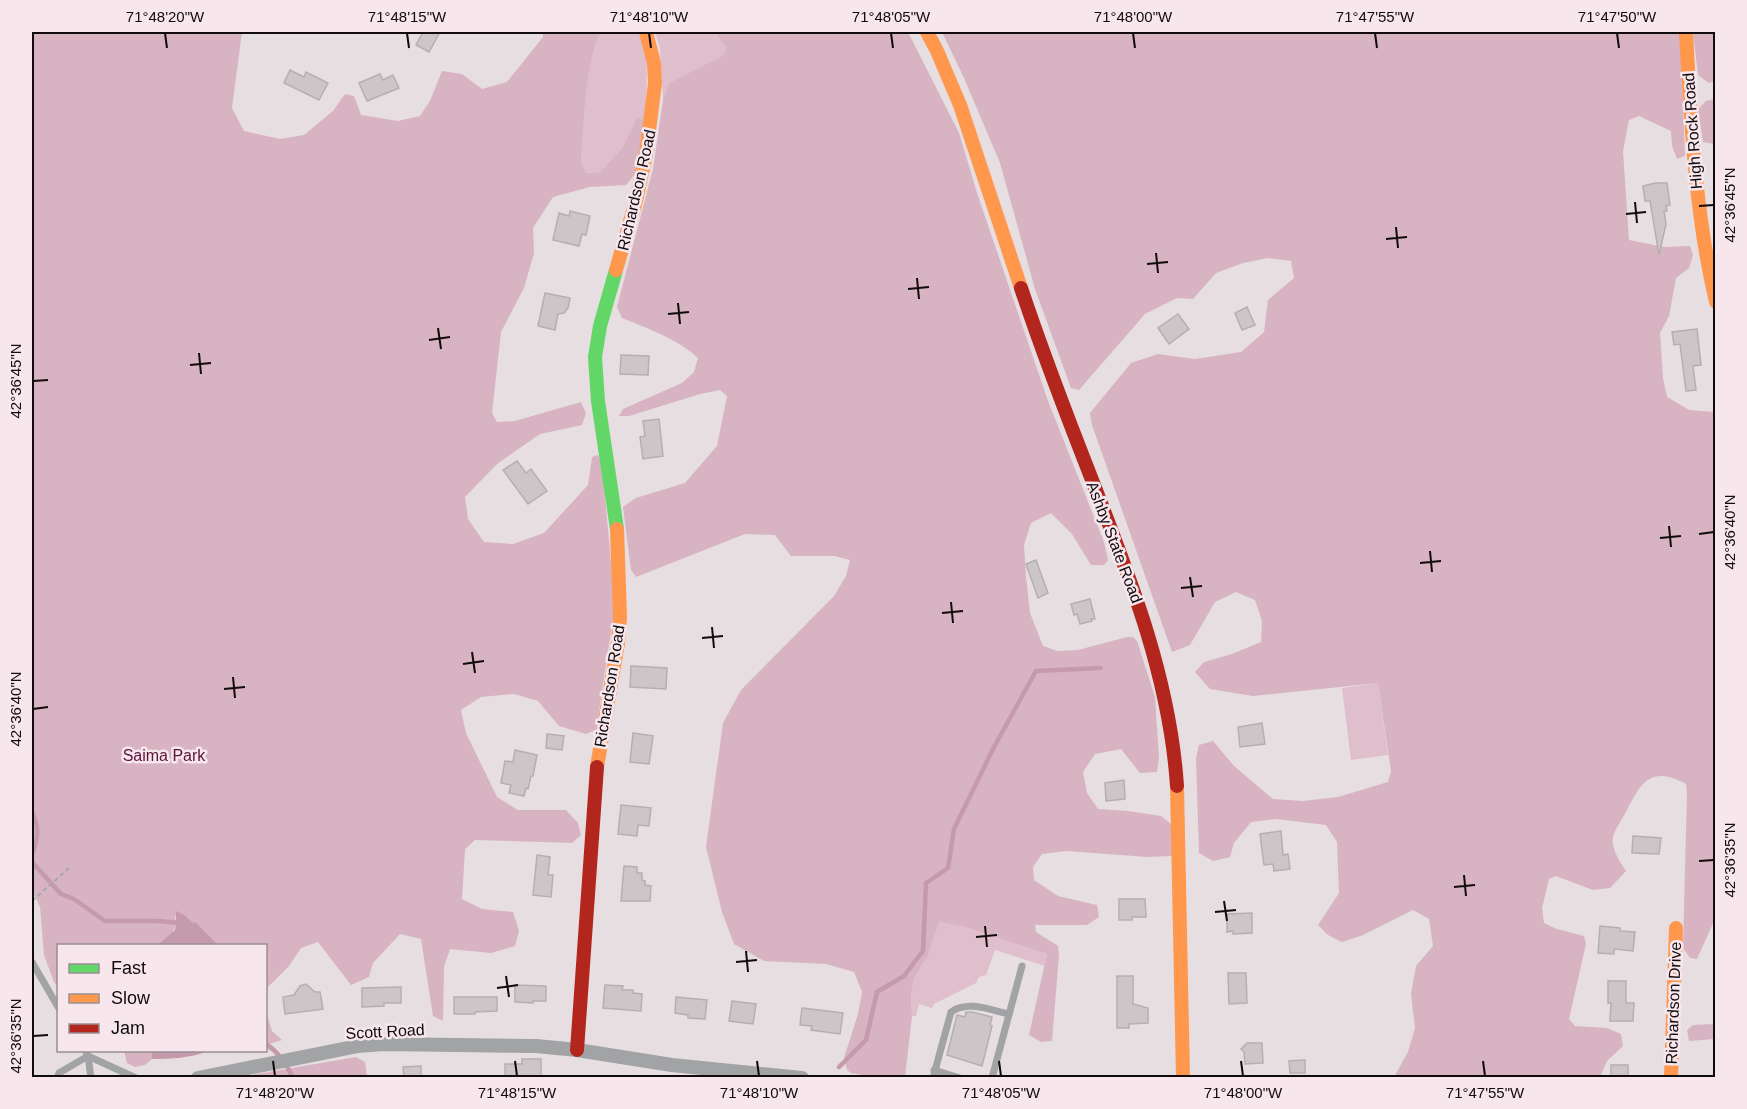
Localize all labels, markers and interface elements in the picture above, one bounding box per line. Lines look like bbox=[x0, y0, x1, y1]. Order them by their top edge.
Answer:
text: 71°48'20"W bbox=[126, 8, 205, 25]
text: 71°48'15"W bbox=[368, 8, 447, 25]
text: 71°48'10"W bbox=[610, 8, 689, 25]
text: 71°48'05"W bbox=[852, 8, 931, 25]
text: 71°48'00"W bbox=[1094, 8, 1173, 25]
text: 71°47'55"W bbox=[1336, 8, 1415, 25]
text: 71°47'50"W bbox=[1578, 8, 1657, 25]
street label: High Rock Road bbox=[1680, 72, 1705, 190]
street label: Richardson Road bbox=[614, 128, 659, 252]
text: 42°36'45"N bbox=[1721, 167, 1738, 243]
text: 42°36'45"N bbox=[7, 343, 24, 419]
street label: Ashby State Road bbox=[1083, 479, 1146, 605]
text: 42°36'40"N bbox=[1721, 494, 1738, 570]
street label: Richardson Road bbox=[591, 624, 628, 748]
text: 42°36'40"N bbox=[7, 671, 24, 747]
park label: Saima Park bbox=[123, 747, 206, 764]
text: 42°36'35"N bbox=[1721, 822, 1738, 898]
street label: Richardson Drive bbox=[1663, 941, 1684, 1065]
legend bbox=[57, 944, 267, 1052]
text: Fast bbox=[111, 958, 146, 978]
text: Slow bbox=[111, 988, 151, 1008]
text: 42°36'35"N bbox=[7, 998, 24, 1074]
text: Jam bbox=[111, 1018, 145, 1038]
street label: Scott Road bbox=[345, 1021, 425, 1042]
text: 71°48'20"W bbox=[236, 1084, 315, 1101]
text: 71°48'15"W bbox=[478, 1084, 557, 1101]
text: 71°48'10"W bbox=[720, 1084, 799, 1101]
text: 71°48'05"W bbox=[962, 1084, 1041, 1101]
text: 71°48'00"W bbox=[1204, 1084, 1283, 1101]
text: 71°47'55"W bbox=[1446, 1084, 1525, 1101]

